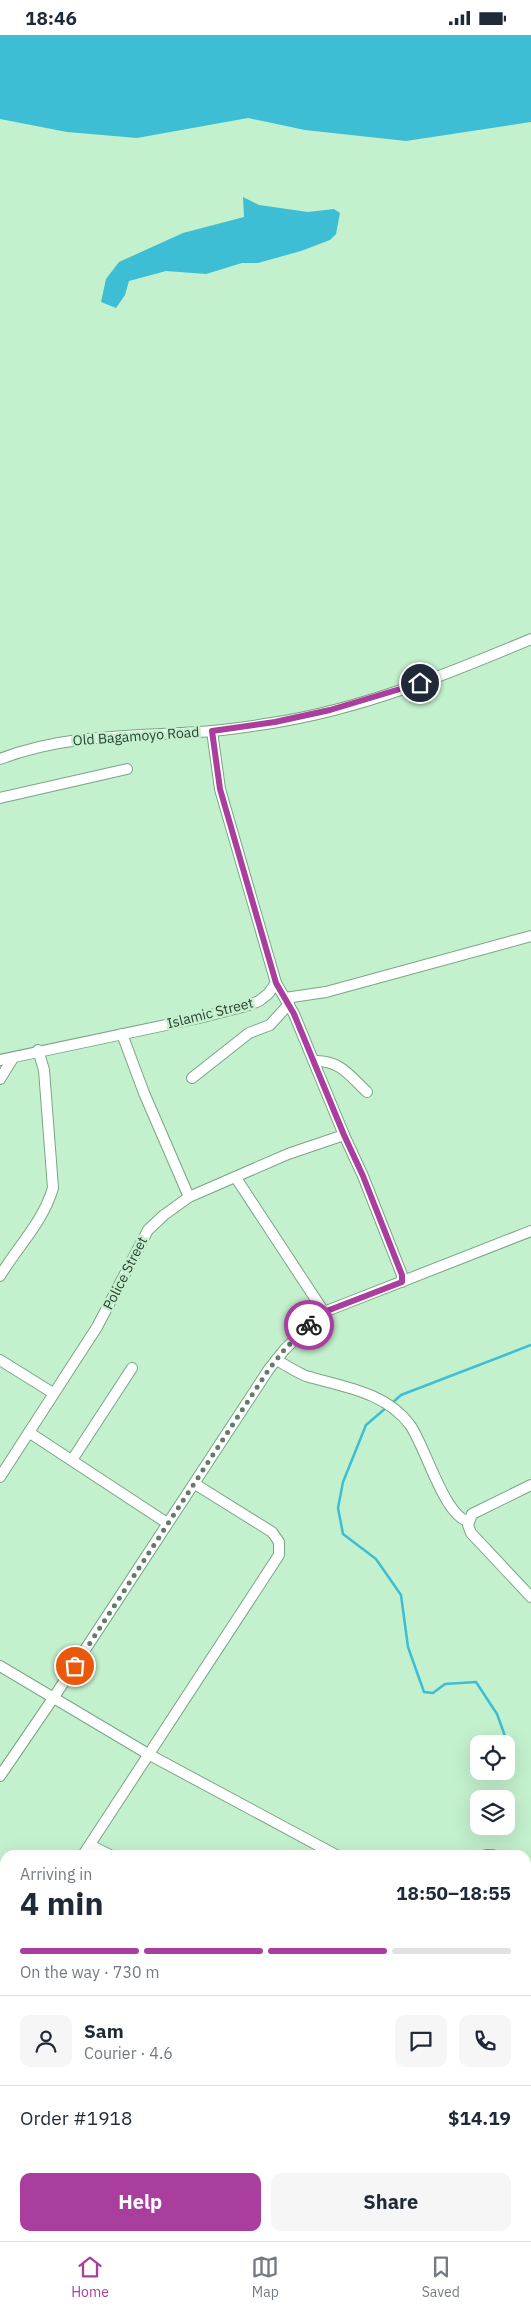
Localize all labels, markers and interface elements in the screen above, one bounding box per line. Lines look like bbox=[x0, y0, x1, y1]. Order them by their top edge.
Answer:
text: 18:46 bbox=[25, 6, 77, 30]
pin bbox=[399, 662, 441, 704]
icon: home bbox=[406, 669, 434, 697]
street label: Old Bagamoyo Road bbox=[72, 723, 200, 749]
street label: Islamic Street bbox=[165, 994, 255, 1032]
street label: Police Street bbox=[99, 1233, 151, 1313]
courier bbox=[284, 1300, 334, 1350]
icon: bike bbox=[295, 1311, 323, 1339]
pin bbox=[54, 1645, 96, 1687]
icon: bag bbox=[61, 1652, 89, 1680]
map controls bbox=[470, 1735, 515, 1835]
button: locate bbox=[470, 1735, 515, 1780]
button: layers bbox=[470, 1790, 515, 1835]
text: Arriving in bbox=[20, 1864, 92, 1884]
text: 18:50–18:55 bbox=[396, 1881, 511, 1905]
text: 4 min bbox=[20, 1882, 104, 1924]
text: On the way · 730 m bbox=[20, 1962, 159, 1982]
button: person bbox=[20, 2015, 72, 2067]
button: chat bbox=[395, 2015, 447, 2067]
button: phone bbox=[459, 2015, 511, 2067]
text: Sam bbox=[84, 2019, 124, 2043]
text: Courier · 4.6 bbox=[84, 2043, 173, 2063]
text: Order #1918 bbox=[20, 2106, 132, 2130]
text: $14.19 bbox=[448, 2106, 511, 2130]
button: Help bbox=[20, 2173, 261, 2231]
button: Share bbox=[271, 2173, 511, 2231]
tab: Home bbox=[71, 2253, 109, 2301]
tab: Map bbox=[251, 2253, 279, 2301]
tab: Saved bbox=[422, 2253, 460, 2301]

